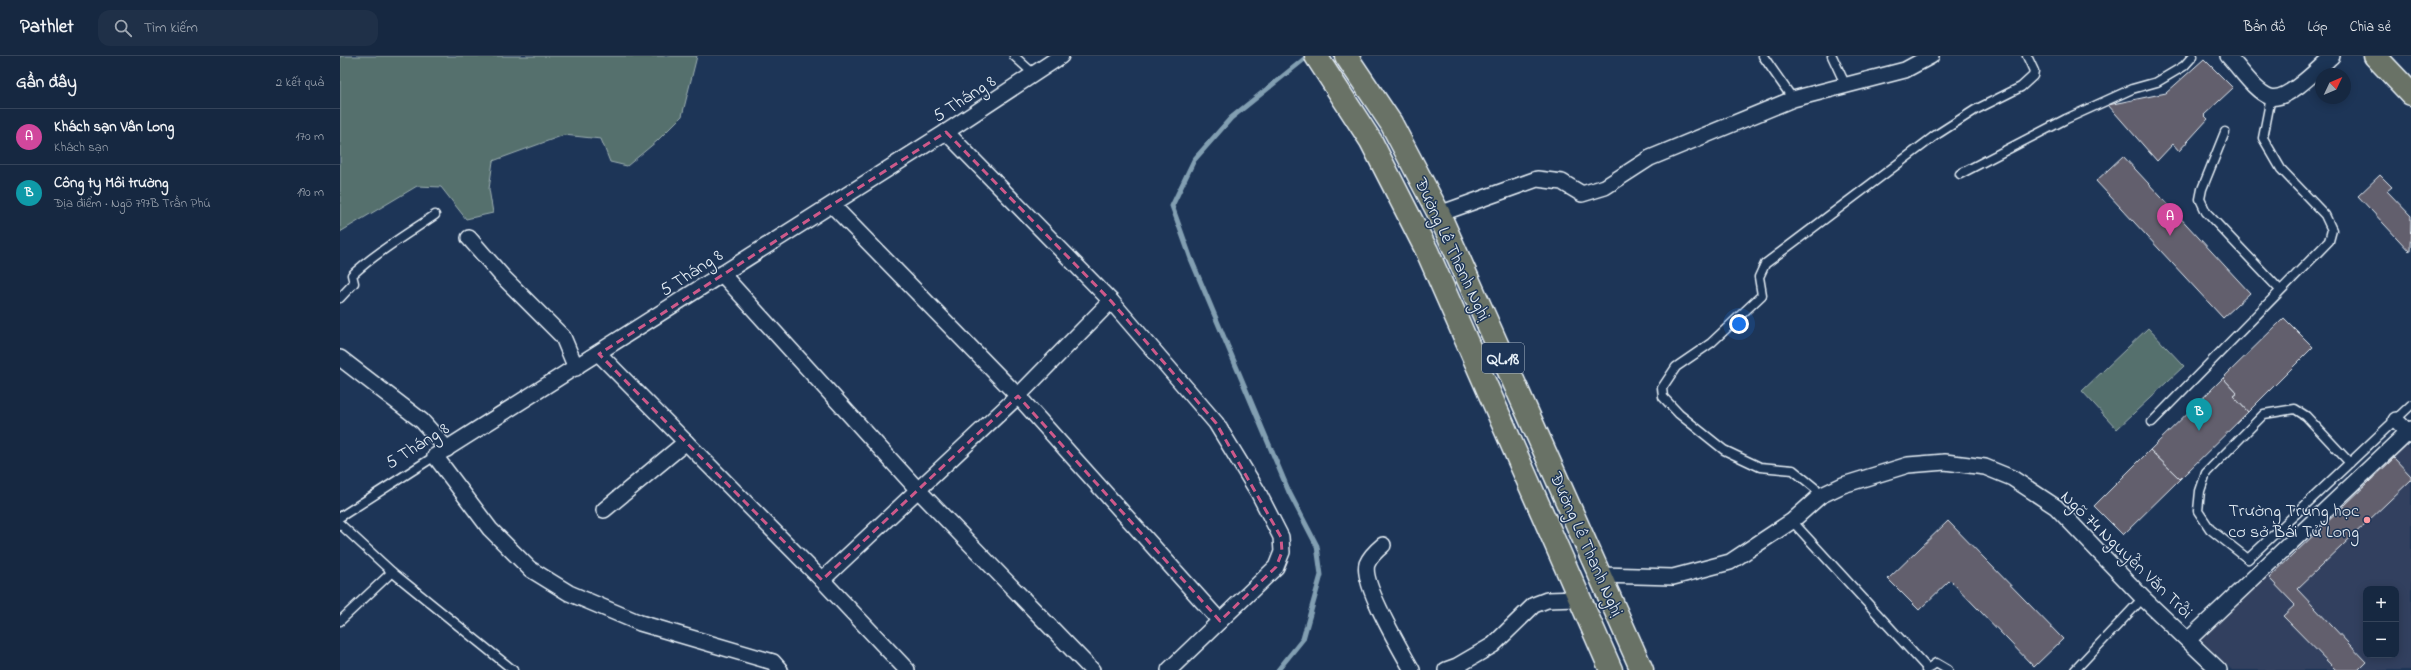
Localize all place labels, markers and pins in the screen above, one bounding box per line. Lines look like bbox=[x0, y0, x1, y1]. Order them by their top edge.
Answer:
pin: A bbox=[2157, 203, 2183, 236]
pin: B bbox=[2186, 398, 2212, 431]
place label: Trường Trung học cơ sở Bái Tử Long bbox=[2228, 499, 2359, 547]
marker: Trường Trung học cơ sở Bái Tử Long bbox=[2362, 515, 2372, 525]

